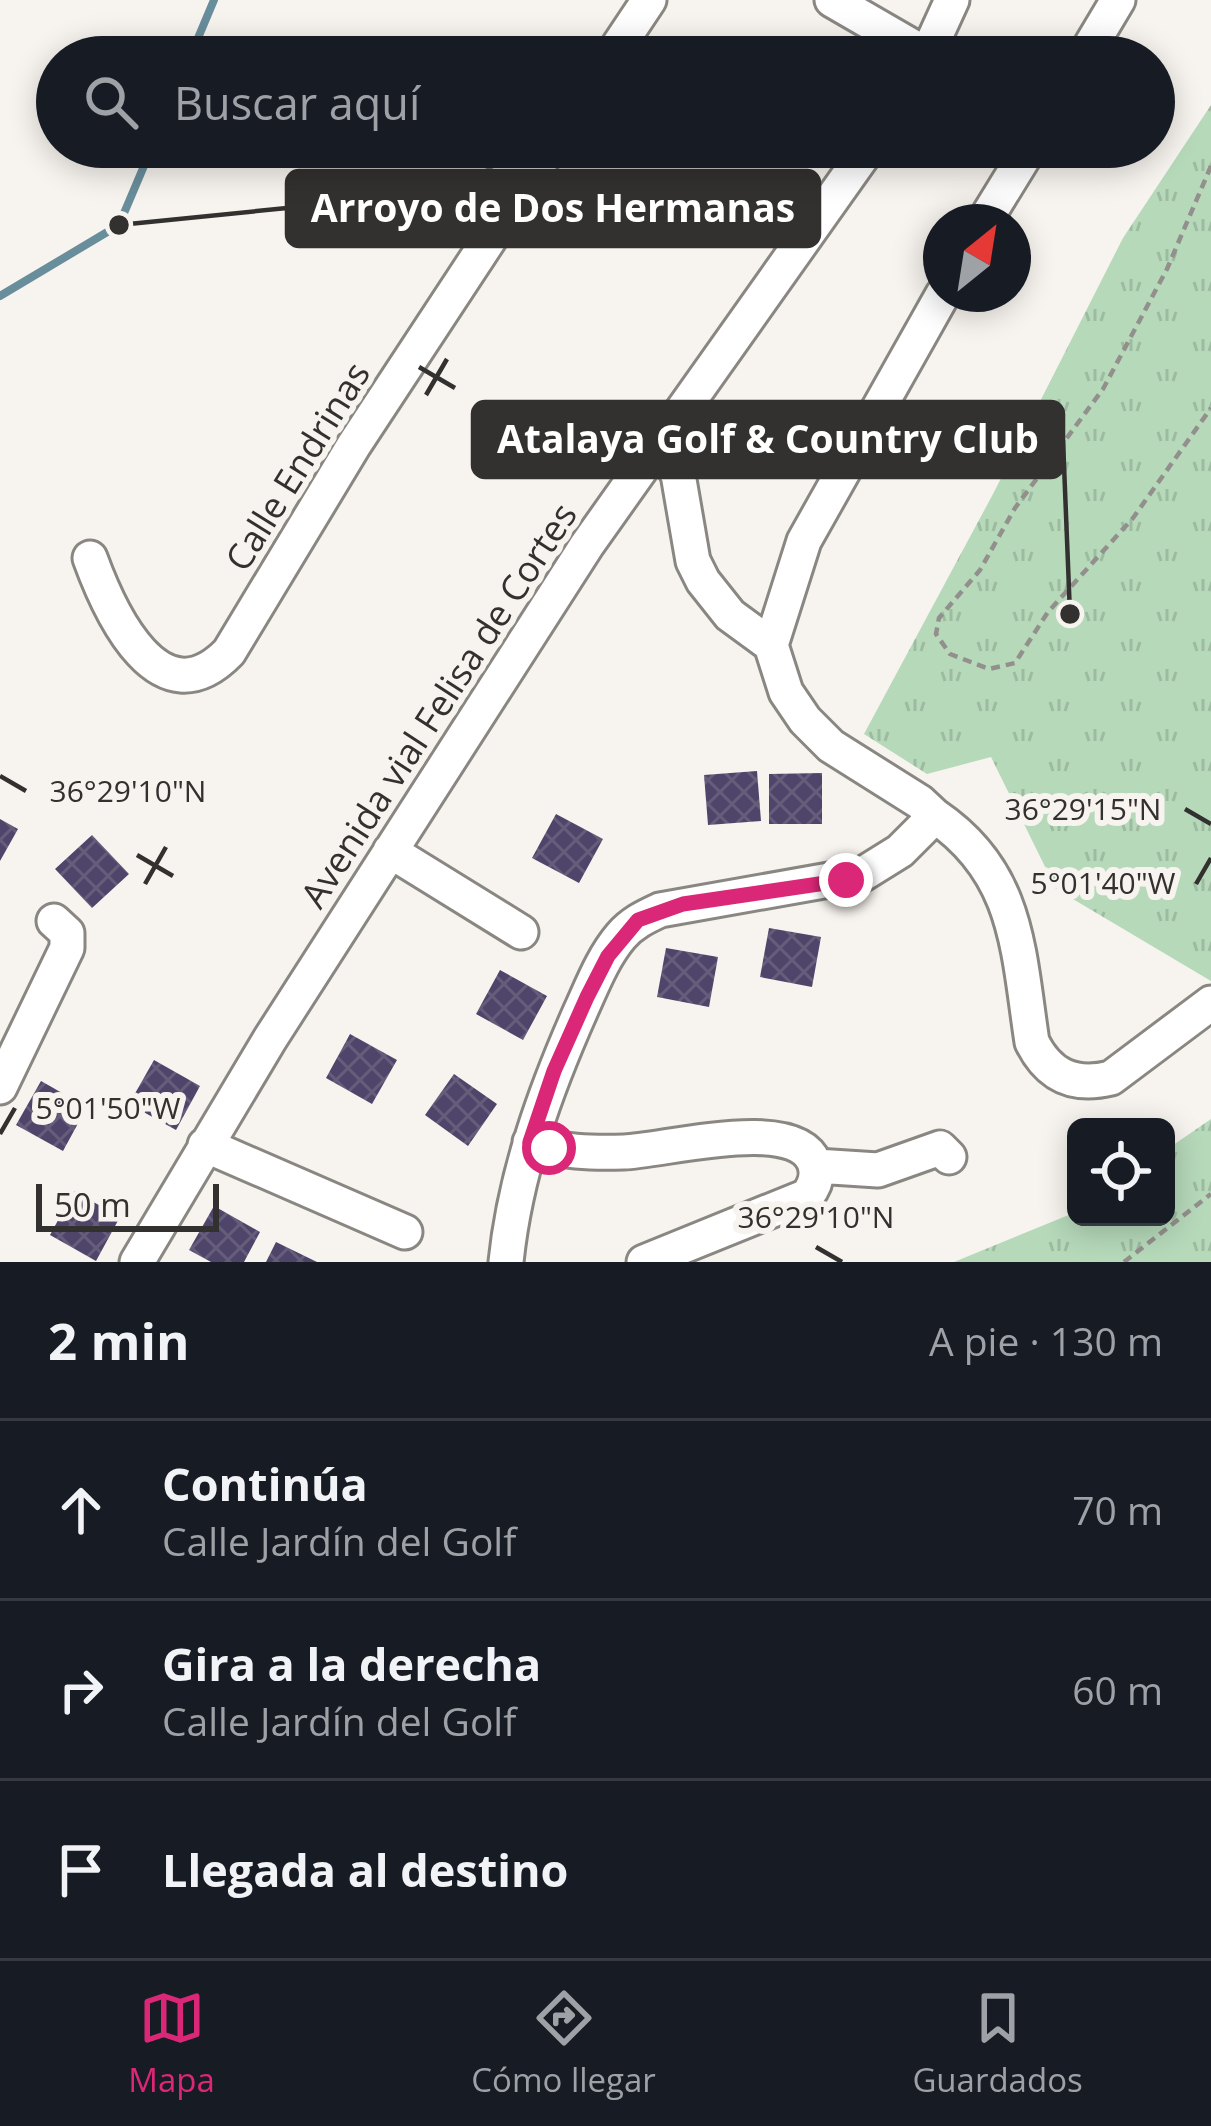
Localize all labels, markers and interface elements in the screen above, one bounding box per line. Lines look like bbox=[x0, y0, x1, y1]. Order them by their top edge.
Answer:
search box bbox=[36, 36, 1175, 168]
icon: search bbox=[78, 69, 144, 135]
text: Buscar aquí bbox=[174, 72, 420, 133]
callout: Arroyo de Dos Hermanas bbox=[287, 171, 819, 246]
text: Arroyo de Dos Hermanas bbox=[311, 180, 795, 233]
north arrow bbox=[923, 204, 1031, 312]
street label: Calle Endrinas bbox=[213, 352, 381, 580]
callout: Atalaya Golf & Country Club bbox=[473, 402, 1063, 477]
text: Atalaya Golf & Country Club bbox=[497, 411, 1039, 464]
street label: Avenida vial Felisa de Cortes bbox=[289, 493, 587, 917]
text: 36°29'10"N bbox=[50, 770, 206, 811]
text: 36°29'15"N bbox=[1005, 788, 1161, 829]
route end bbox=[819, 853, 873, 907]
text: 5°01'40"W bbox=[1031, 862, 1176, 903]
text: 5°01'50"W bbox=[36, 1087, 181, 1128]
map controls bbox=[1067, 1118, 1175, 1226]
button: locate bbox=[1067, 1118, 1175, 1226]
route start bbox=[522, 1121, 576, 1175]
scale bar bbox=[36, 1178, 219, 1231]
text: 50 m bbox=[54, 1182, 131, 1227]
text: 36°29'10"N bbox=[738, 1196, 894, 1237]
text: 2 min bbox=[48, 1305, 190, 1375]
text: A pie · 130 m bbox=[929, 1314, 1163, 1367]
text: Continúa bbox=[162, 1453, 368, 1514]
icon: ahead bbox=[48, 1477, 114, 1543]
text: 70 m bbox=[1072, 1483, 1163, 1536]
text: Calle Jardín del Golf bbox=[162, 1514, 516, 1567]
text: Gira a la derecha bbox=[162, 1633, 541, 1694]
icon: right bbox=[48, 1657, 114, 1723]
text: 60 m bbox=[1072, 1663, 1163, 1716]
text: Calle Jardín del Golf bbox=[162, 1694, 516, 1747]
icon: arrive bbox=[48, 1837, 114, 1903]
text: Llegada al destino bbox=[162, 1839, 568, 1900]
tab: Mapa bbox=[128, 1985, 215, 2102]
tab: Cómo llegar bbox=[471, 1985, 656, 2102]
tab: Guardados bbox=[912, 1985, 1083, 2102]

